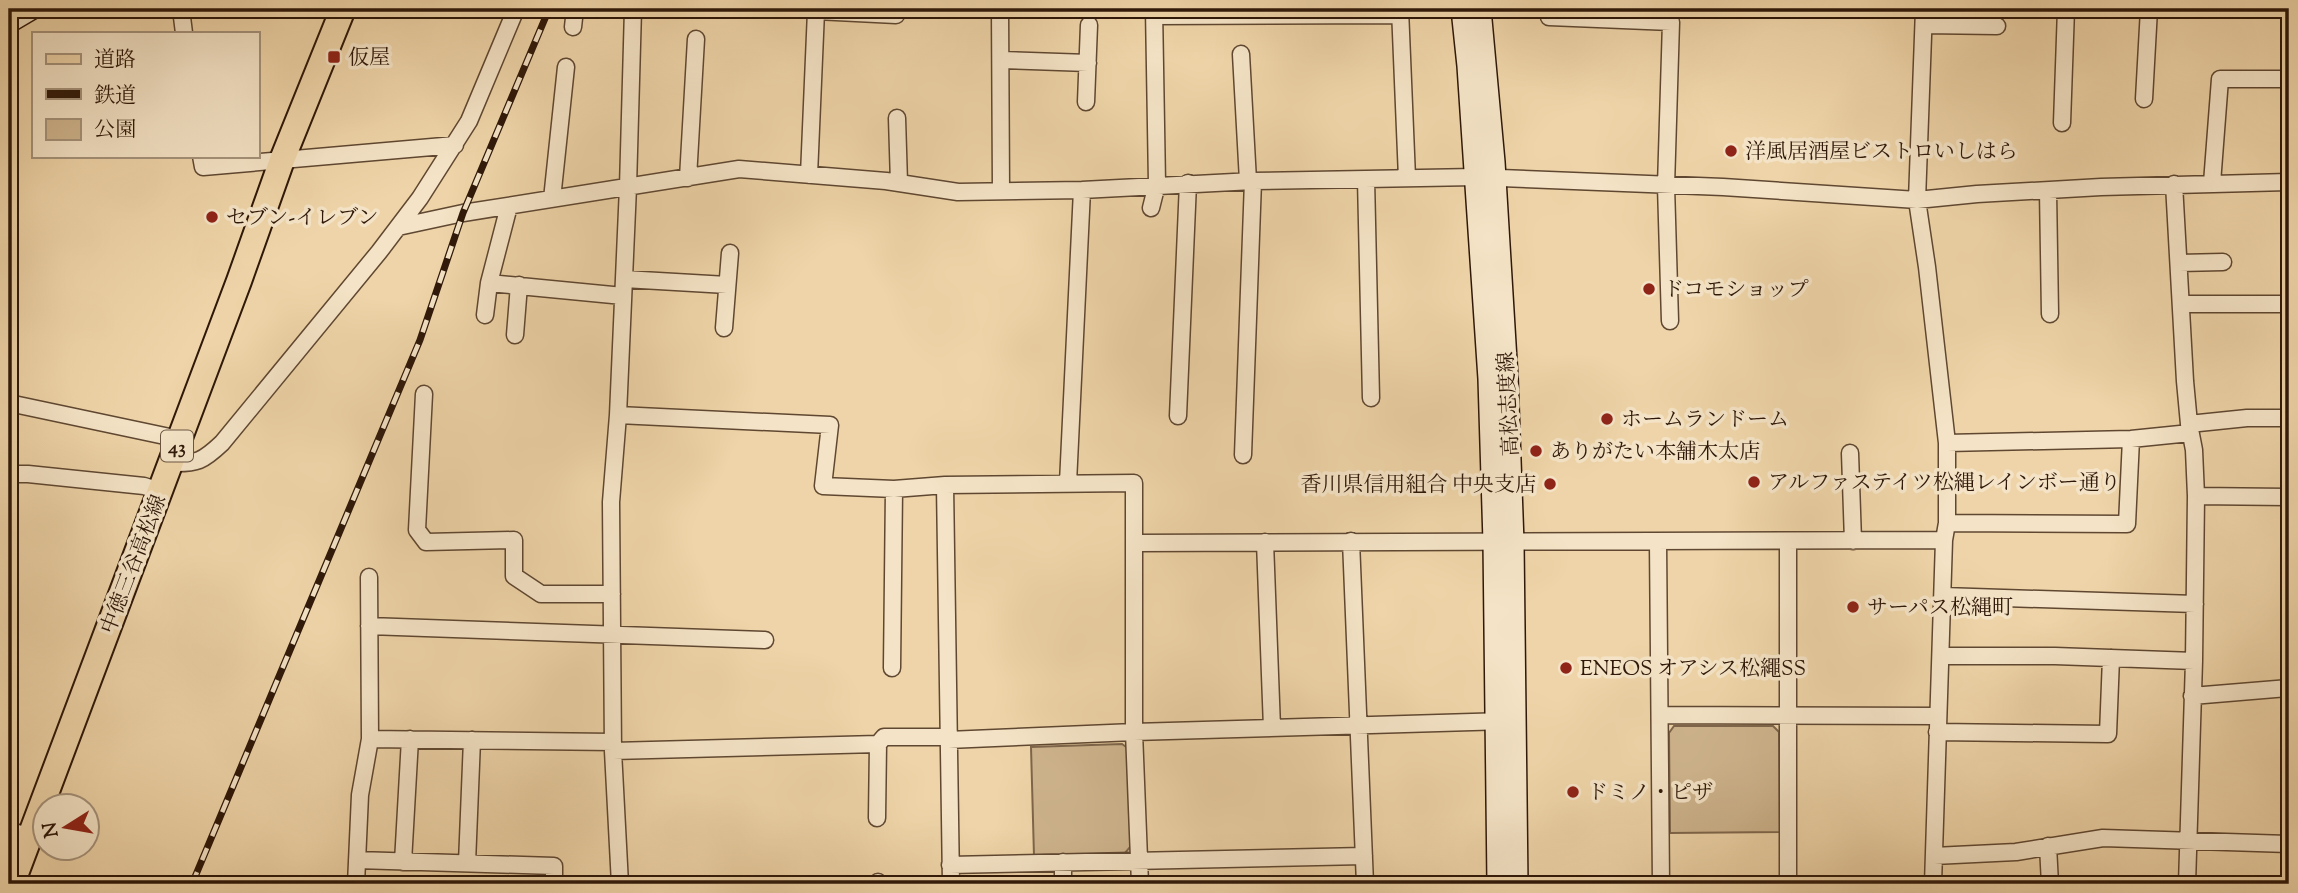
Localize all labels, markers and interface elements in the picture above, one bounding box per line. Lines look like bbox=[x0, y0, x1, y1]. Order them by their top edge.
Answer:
legend bbox=[32, 32, 259, 158]
place label: 仮屋 bbox=[348, 44, 390, 74]
text: 道路 bbox=[94, 46, 136, 76]
marker: 仮屋 bbox=[326, 49, 342, 65]
text: 鉄道 bbox=[94, 82, 136, 112]
text: 公園 bbox=[94, 116, 136, 146]
place label: 洋風居酒屋ビストロいしはら bbox=[1745, 138, 2018, 168]
marker: 洋風居酒屋ビストロいしはら bbox=[1723, 143, 1739, 159]
place label: セブン-イレブン bbox=[226, 204, 378, 234]
marker: セブン-イレブン bbox=[204, 209, 220, 225]
place label: ドコモショップ bbox=[1663, 276, 1809, 306]
marker: ドコモショップ bbox=[1641, 281, 1657, 297]
street label: 高松志度線 bbox=[1492, 351, 1528, 457]
place label: ホームランドーム bbox=[1621, 406, 1789, 436]
marker: ホームランドーム bbox=[1599, 411, 1615, 427]
road number: 43 bbox=[161, 430, 193, 462]
place label: ありがたい本舗木太店 bbox=[1550, 438, 1760, 468]
marker: ありがたい本舗木太店 bbox=[1528, 443, 1544, 459]
place label: アルファステイツ松縄レインボー通り bbox=[1768, 469, 2121, 499]
place label: 香川県信用組合 中央支店 bbox=[1301, 471, 1536, 501]
marker: アルファステイツ松縄レインボー通り bbox=[1746, 474, 1762, 490]
marker: 香川県信用組合 中央支店 bbox=[1542, 476, 1558, 492]
street label: 中徳三谷高松線 bbox=[95, 491, 175, 639]
place label: サーパス松縄町 bbox=[1867, 594, 2013, 624]
marker: サーパス松縄町 bbox=[1845, 599, 1861, 615]
place label: ENEOS オアシス松繩SS bbox=[1580, 655, 1806, 685]
marker: ENEOS オアシス松繩SS bbox=[1558, 660, 1574, 676]
place label: ドミノ・ピザ bbox=[1587, 779, 1713, 809]
marker: ドミノ・ピザ bbox=[1565, 784, 1581, 800]
north arrow bbox=[32, 792, 102, 862]
text: N bbox=[37, 820, 66, 840]

